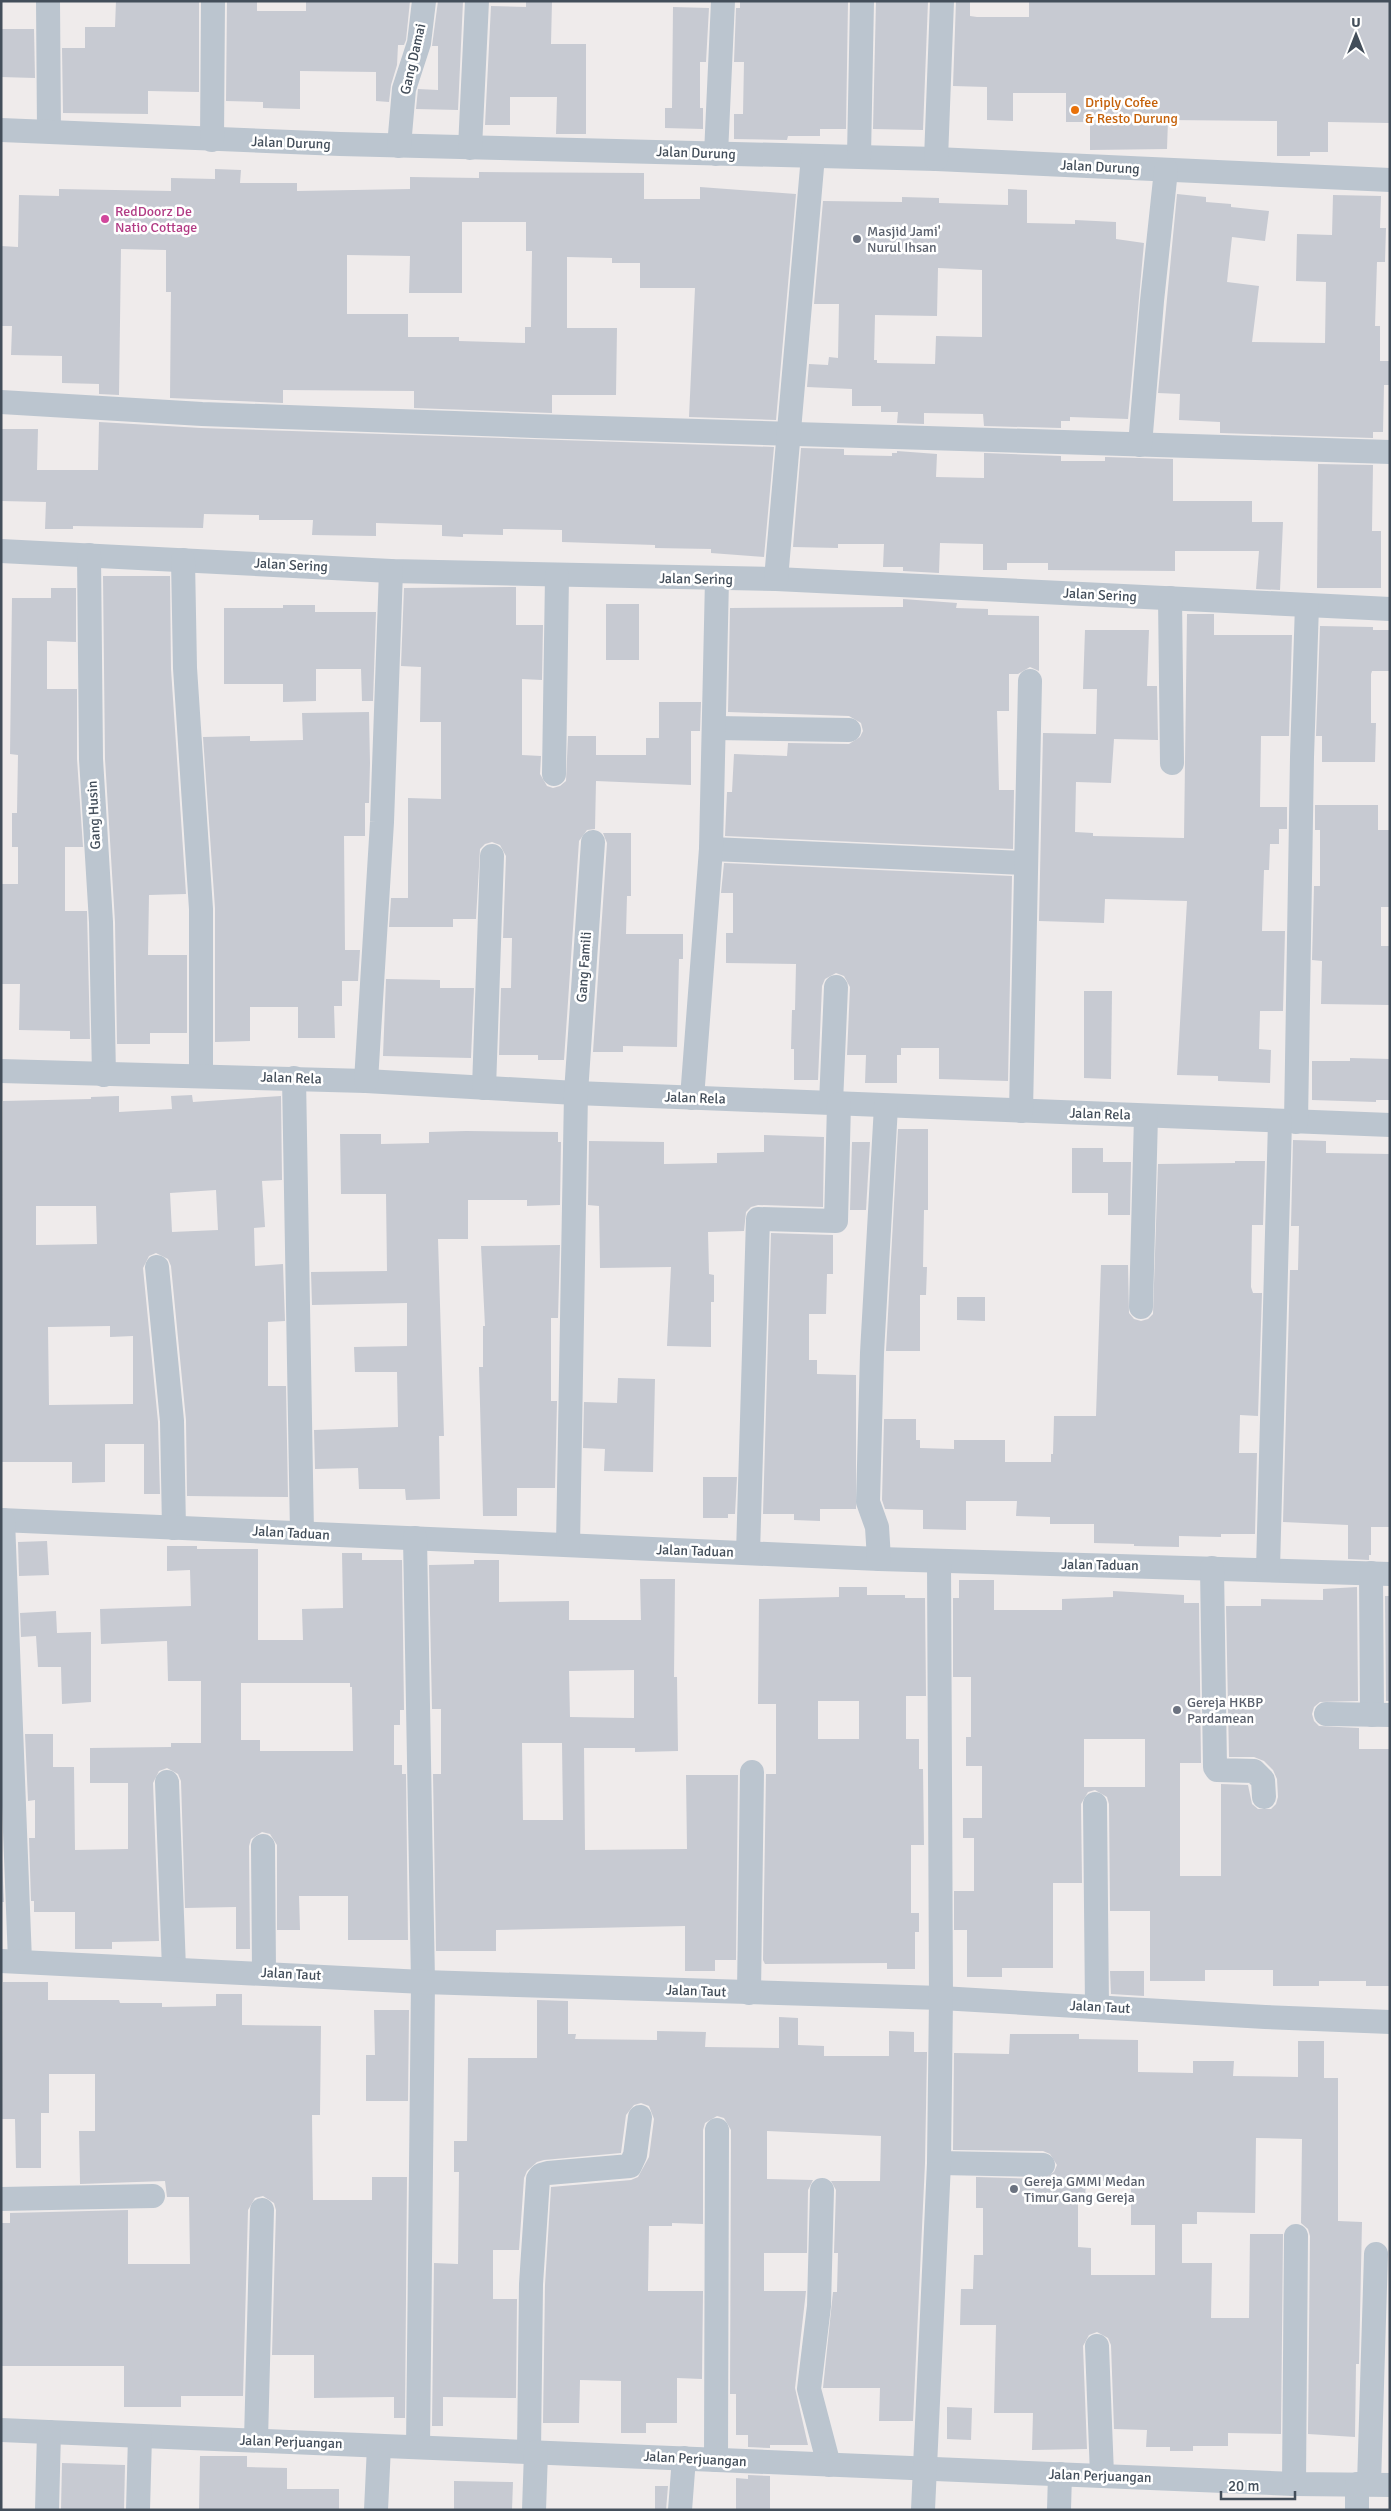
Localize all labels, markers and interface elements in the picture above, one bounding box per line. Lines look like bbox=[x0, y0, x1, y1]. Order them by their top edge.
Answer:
north arrow bbox=[1331, 10, 1381, 60]
text: U bbox=[1351, 14, 1361, 31]
street label: Gang Damai bbox=[397, 22, 429, 96]
place label: Driply Cofee & Resto Durung bbox=[1085, 94, 1178, 127]
marker: Driply Cofee & Resto Durung bbox=[1069, 104, 1081, 116]
street label: Jalan Durung bbox=[251, 133, 331, 153]
street label: Jalan Durung bbox=[656, 143, 736, 163]
street label: Jalan Durung bbox=[1060, 156, 1140, 178]
place label: RedDoorz De Natio Cottage bbox=[115, 203, 197, 236]
marker: RedDoorz De Natio Cottage bbox=[99, 213, 111, 225]
place label: Masjid Jami' Nurul Ihsan bbox=[867, 223, 941, 256]
marker: Masjid Jami' Nurul Ihsan bbox=[851, 233, 863, 245]
street label: Jalan Sering bbox=[254, 555, 328, 575]
street label: Jalan Sering bbox=[659, 570, 733, 588]
street label: Jalan Sering bbox=[1063, 585, 1137, 605]
street label: Gang Husin bbox=[84, 780, 104, 850]
street label: Gang Famili bbox=[573, 931, 595, 1003]
street label: Jalan Rela bbox=[260, 1068, 322, 1088]
street label: Jalan Rela bbox=[664, 1088, 726, 1108]
street label: Jalan Rela bbox=[1069, 1104, 1131, 1124]
street label: Jalan Taduan bbox=[252, 1522, 330, 1544]
street label: Jalan Taduan bbox=[656, 1541, 734, 1561]
street label: Jalan Taduan bbox=[1061, 1556, 1139, 1574]
place label: Gereja HKBP Pardamean bbox=[1187, 1694, 1263, 1727]
marker: Gereja HKBP Pardamean bbox=[1171, 1704, 1183, 1716]
street label: Jalan Taut bbox=[260, 1964, 322, 1984]
street label: Jalan Taut bbox=[665, 1981, 727, 2001]
street label: Jalan Taut bbox=[1069, 1997, 1131, 2017]
place label: Gereja GMMI Medan Timur Gang Gereja bbox=[1024, 2173, 1145, 2206]
marker: Gereja GMMI Medan Timur Gang Gereja bbox=[1008, 2183, 1020, 2195]
street label: Jalan Perjuangan bbox=[239, 2432, 343, 2452]
street label: Jalan Perjuangan bbox=[643, 2448, 747, 2470]
street label: Jalan Perjuangan bbox=[1048, 2466, 1152, 2486]
scale bar bbox=[1221, 2468, 1295, 2500]
text: 20 m bbox=[1228, 2477, 1259, 2495]

